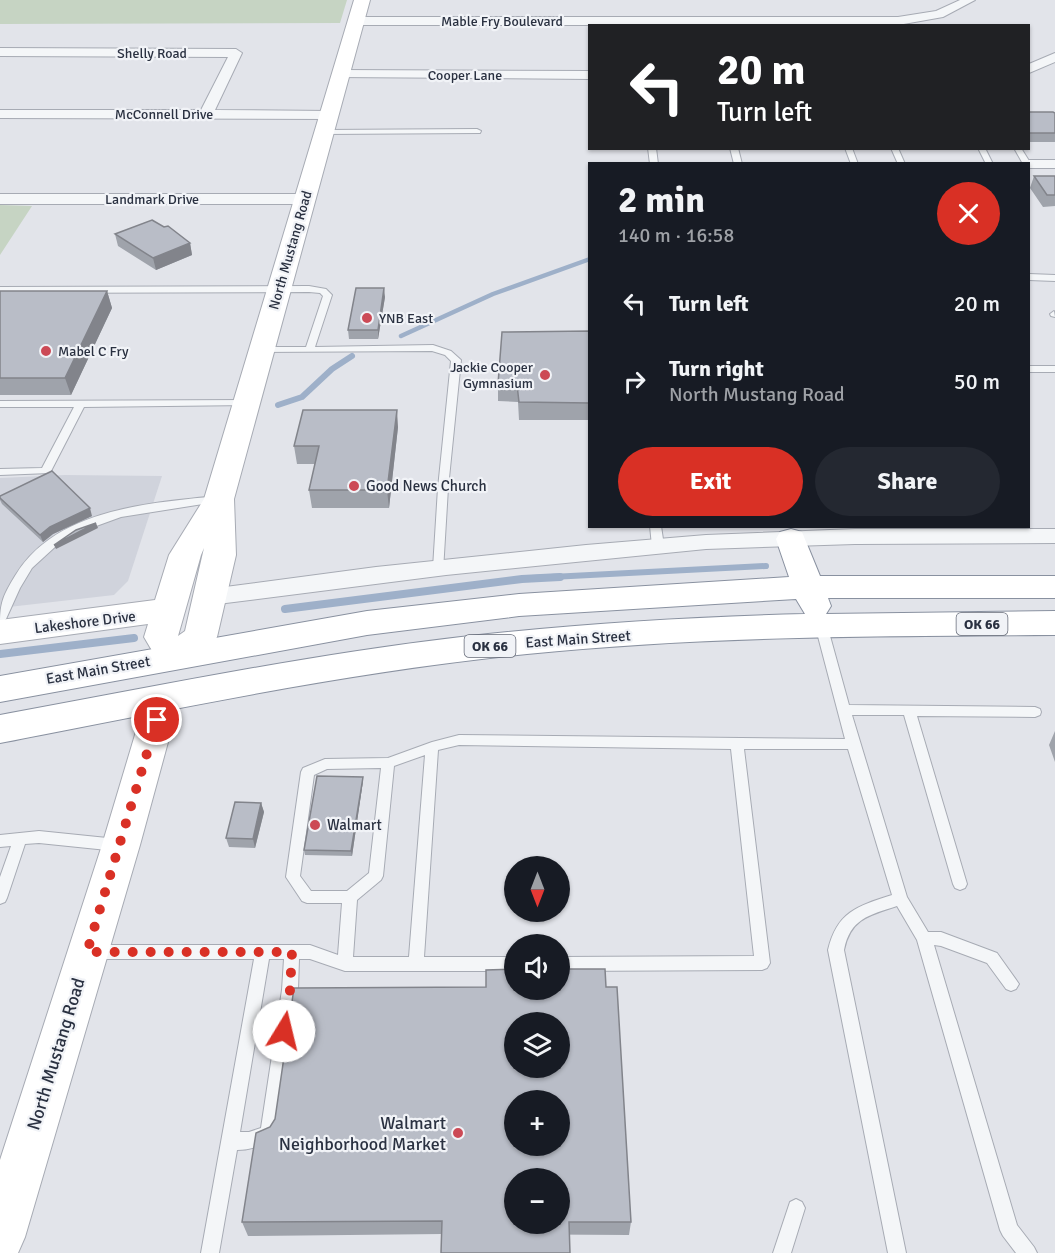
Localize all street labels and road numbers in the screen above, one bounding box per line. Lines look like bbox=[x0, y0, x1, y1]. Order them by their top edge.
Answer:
street label: Mable Fry Boulevard bbox=[441, 13, 563, 30]
street label: Shelly Road bbox=[117, 45, 187, 62]
street label: Cooper Lane bbox=[428, 67, 502, 84]
street label: McConnell Drive bbox=[115, 106, 213, 123]
street label: North Mustang Road bbox=[265, 189, 316, 312]
street label: Landmark Drive bbox=[105, 191, 199, 208]
street label: Lakeshore Drive bbox=[33, 607, 137, 637]
road number: OK 66 bbox=[956, 613, 1008, 635]
street label: East Main Street bbox=[525, 626, 631, 652]
road number: OK 66 bbox=[464, 635, 516, 657]
street label: East Main Street bbox=[44, 652, 152, 688]
street label: North Mustang Road bbox=[22, 975, 90, 1133]

